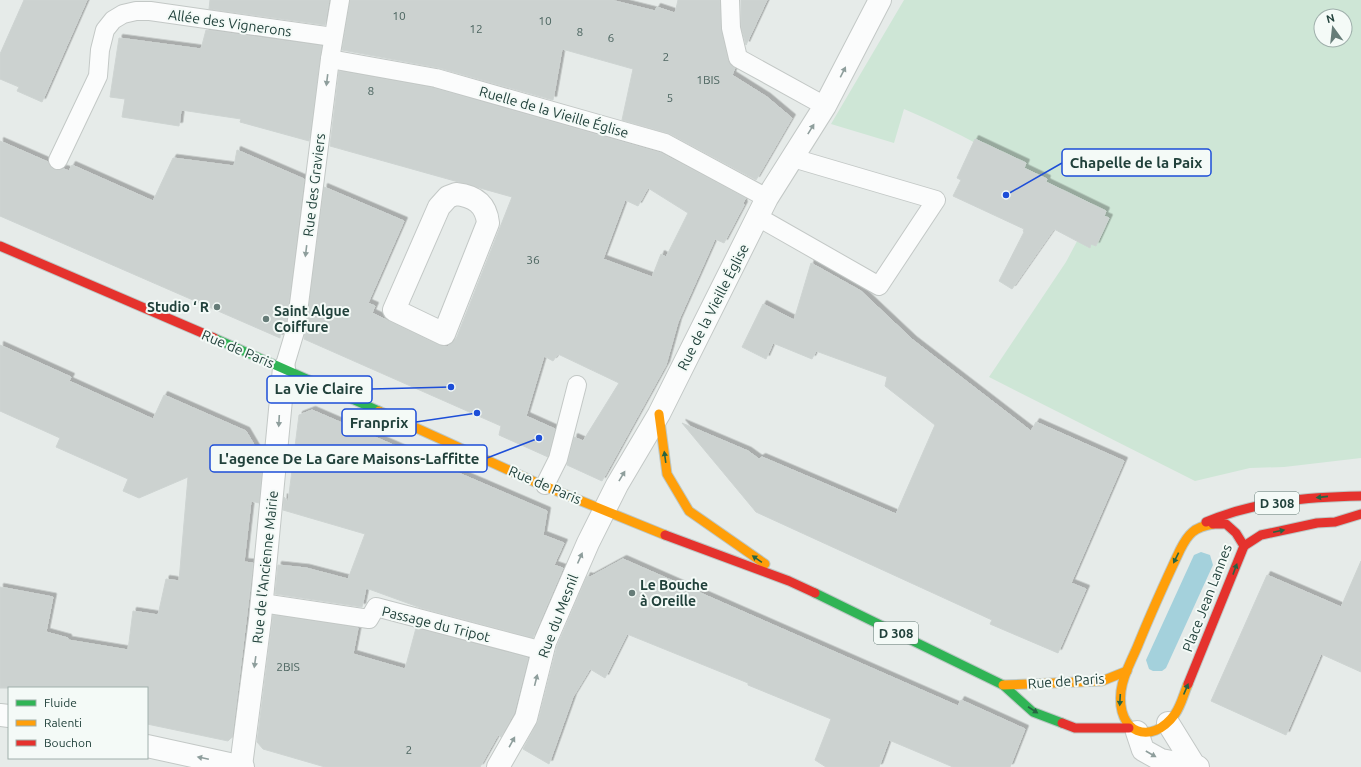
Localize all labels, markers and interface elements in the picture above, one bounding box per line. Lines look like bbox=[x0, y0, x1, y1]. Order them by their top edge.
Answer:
street label: Allée des Vignerons bbox=[167, 6, 293, 40]
north arrow bbox=[1313, 8, 1353, 48]
house number: 10 bbox=[392, 9, 406, 22]
text: N bbox=[1325, 11, 1336, 25]
house number: 10 bbox=[538, 14, 552, 27]
house number: 12 bbox=[469, 22, 483, 35]
house number: 8 bbox=[577, 25, 584, 38]
house number: 6 bbox=[608, 31, 615, 44]
house number: 2 bbox=[663, 50, 669, 63]
one-way arrow bbox=[840, 66, 846, 77]
house number: 1BIS bbox=[696, 73, 720, 86]
one-way arrow bbox=[324, 74, 330, 86]
street label: Ruelle de la Vieille Église bbox=[477, 82, 631, 141]
house number: 8 bbox=[368, 84, 375, 97]
house number: 5 bbox=[667, 91, 673, 104]
one-way arrow bbox=[808, 123, 815, 134]
street label: Rue des Graviers bbox=[300, 132, 328, 238]
callout: Chapelle de la Paix bbox=[1062, 149, 1211, 176]
text: Chapelle de la Paix bbox=[1070, 154, 1202, 171]
street label: Rue de la Vieille Église bbox=[673, 241, 752, 373]
one-way arrow bbox=[303, 245, 309, 257]
house number: 36 bbox=[526, 253, 540, 266]
place label: Studio ‘ R bbox=[147, 299, 209, 315]
marker: Studio ‘ R bbox=[212, 302, 222, 312]
place label: Saint Algue Coiffure bbox=[274, 303, 350, 335]
marker: Saint Algue Coiffure bbox=[261, 314, 271, 324]
street label: Rue de Paris bbox=[199, 327, 277, 371]
callout: La Vie Claire bbox=[267, 376, 372, 403]
text: La Vie Claire bbox=[275, 380, 363, 397]
callout: Franprix bbox=[342, 409, 416, 436]
text: Franprix bbox=[350, 414, 408, 431]
one-way arrow bbox=[275, 415, 282, 427]
callout: L'agence De La Gare Maisons-Laffitte bbox=[210, 445, 487, 472]
text: L'agence De La Gare Maisons-Laffitte bbox=[219, 450, 479, 467]
one-way arrow bbox=[662, 451, 668, 463]
street label: Rue de Paris bbox=[506, 463, 584, 507]
one-way arrow bbox=[619, 470, 626, 482]
street label: Rue de l'Ancienne Mairie bbox=[249, 490, 281, 644]
road number: D 308 bbox=[1255, 492, 1299, 514]
one-way arrow bbox=[1316, 494, 1328, 501]
one-way arrow bbox=[1273, 528, 1285, 534]
street label: Place Jean Lannes bbox=[1179, 542, 1235, 654]
one-way arrow bbox=[577, 552, 584, 564]
one-way arrow bbox=[1173, 552, 1179, 563]
one-way arrow bbox=[752, 555, 762, 563]
one-way arrow bbox=[1233, 562, 1239, 574]
street label: Rue du Mesnil bbox=[535, 572, 581, 660]
place label: Le Bouche à Oreille bbox=[640, 577, 708, 609]
marker: Le Bouche à Oreille bbox=[627, 588, 637, 598]
street label: Passage du Tripot bbox=[380, 603, 492, 645]
road number: D 308 bbox=[874, 622, 918, 644]
one-way arrow bbox=[252, 656, 258, 668]
house number: 2BIS bbox=[276, 660, 300, 673]
street label: Rue de Paris bbox=[1027, 670, 1105, 692]
one-way arrow bbox=[533, 674, 539, 686]
one-way arrow bbox=[1183, 683, 1189, 694]
legend bbox=[8, 687, 148, 759]
one-way arrow bbox=[1117, 694, 1123, 707]
text: Fluide bbox=[44, 696, 77, 709]
one-way arrow bbox=[1027, 706, 1038, 714]
text: Ralenti bbox=[44, 716, 82, 729]
text: Bouchon bbox=[44, 736, 92, 749]
one-way arrow bbox=[509, 736, 516, 748]
house number: 2 bbox=[406, 743, 412, 756]
one-way arrow bbox=[1146, 750, 1156, 758]
one-way arrow bbox=[196, 754, 209, 760]

